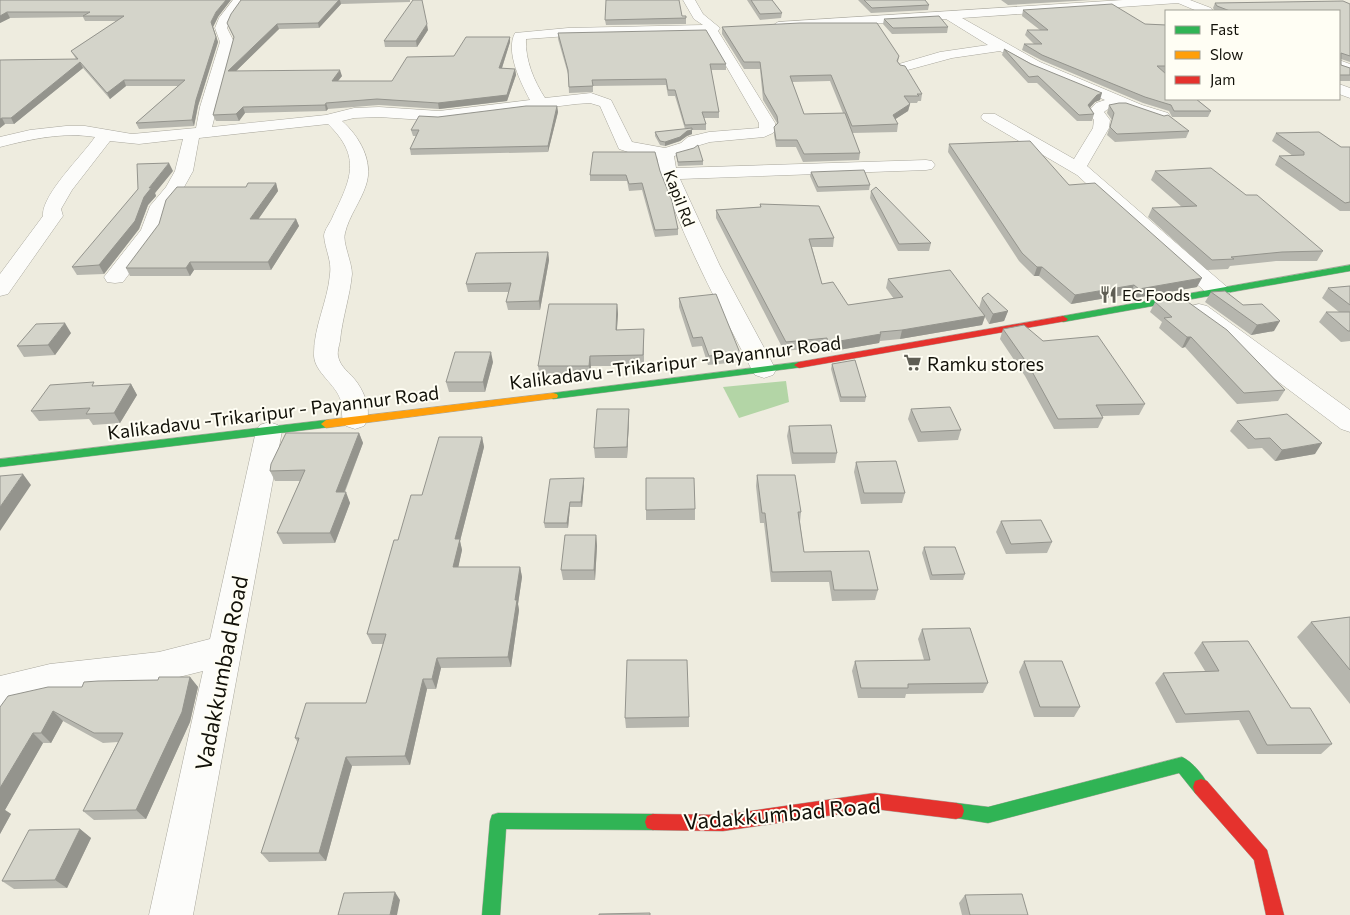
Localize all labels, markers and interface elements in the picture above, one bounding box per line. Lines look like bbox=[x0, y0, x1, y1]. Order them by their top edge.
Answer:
legend bbox=[1165, 10, 1340, 100]
text: Fast bbox=[1210, 20, 1239, 38]
text: Slow bbox=[1210, 45, 1243, 63]
text: Jam bbox=[1210, 70, 1235, 88]
street label: Kapil Rd bbox=[661, 167, 699, 229]
restaurant icon: EC Foods bbox=[1098, 284, 1118, 304]
place label: EC Foods bbox=[1122, 285, 1190, 304]
street label: Kalikadavu -Trikaripur - Payannur Road bbox=[508, 330, 842, 394]
place label: Ramku stores bbox=[927, 352, 1044, 375]
supermarket icon: Ramku stores bbox=[903, 353, 923, 373]
street label: Kalikadavu -Trikaripur - Payannur Road bbox=[106, 380, 440, 444]
street label: Vadakkumbad Road bbox=[189, 573, 253, 773]
street label: Vadakkumbad Road bbox=[682, 791, 882, 835]

